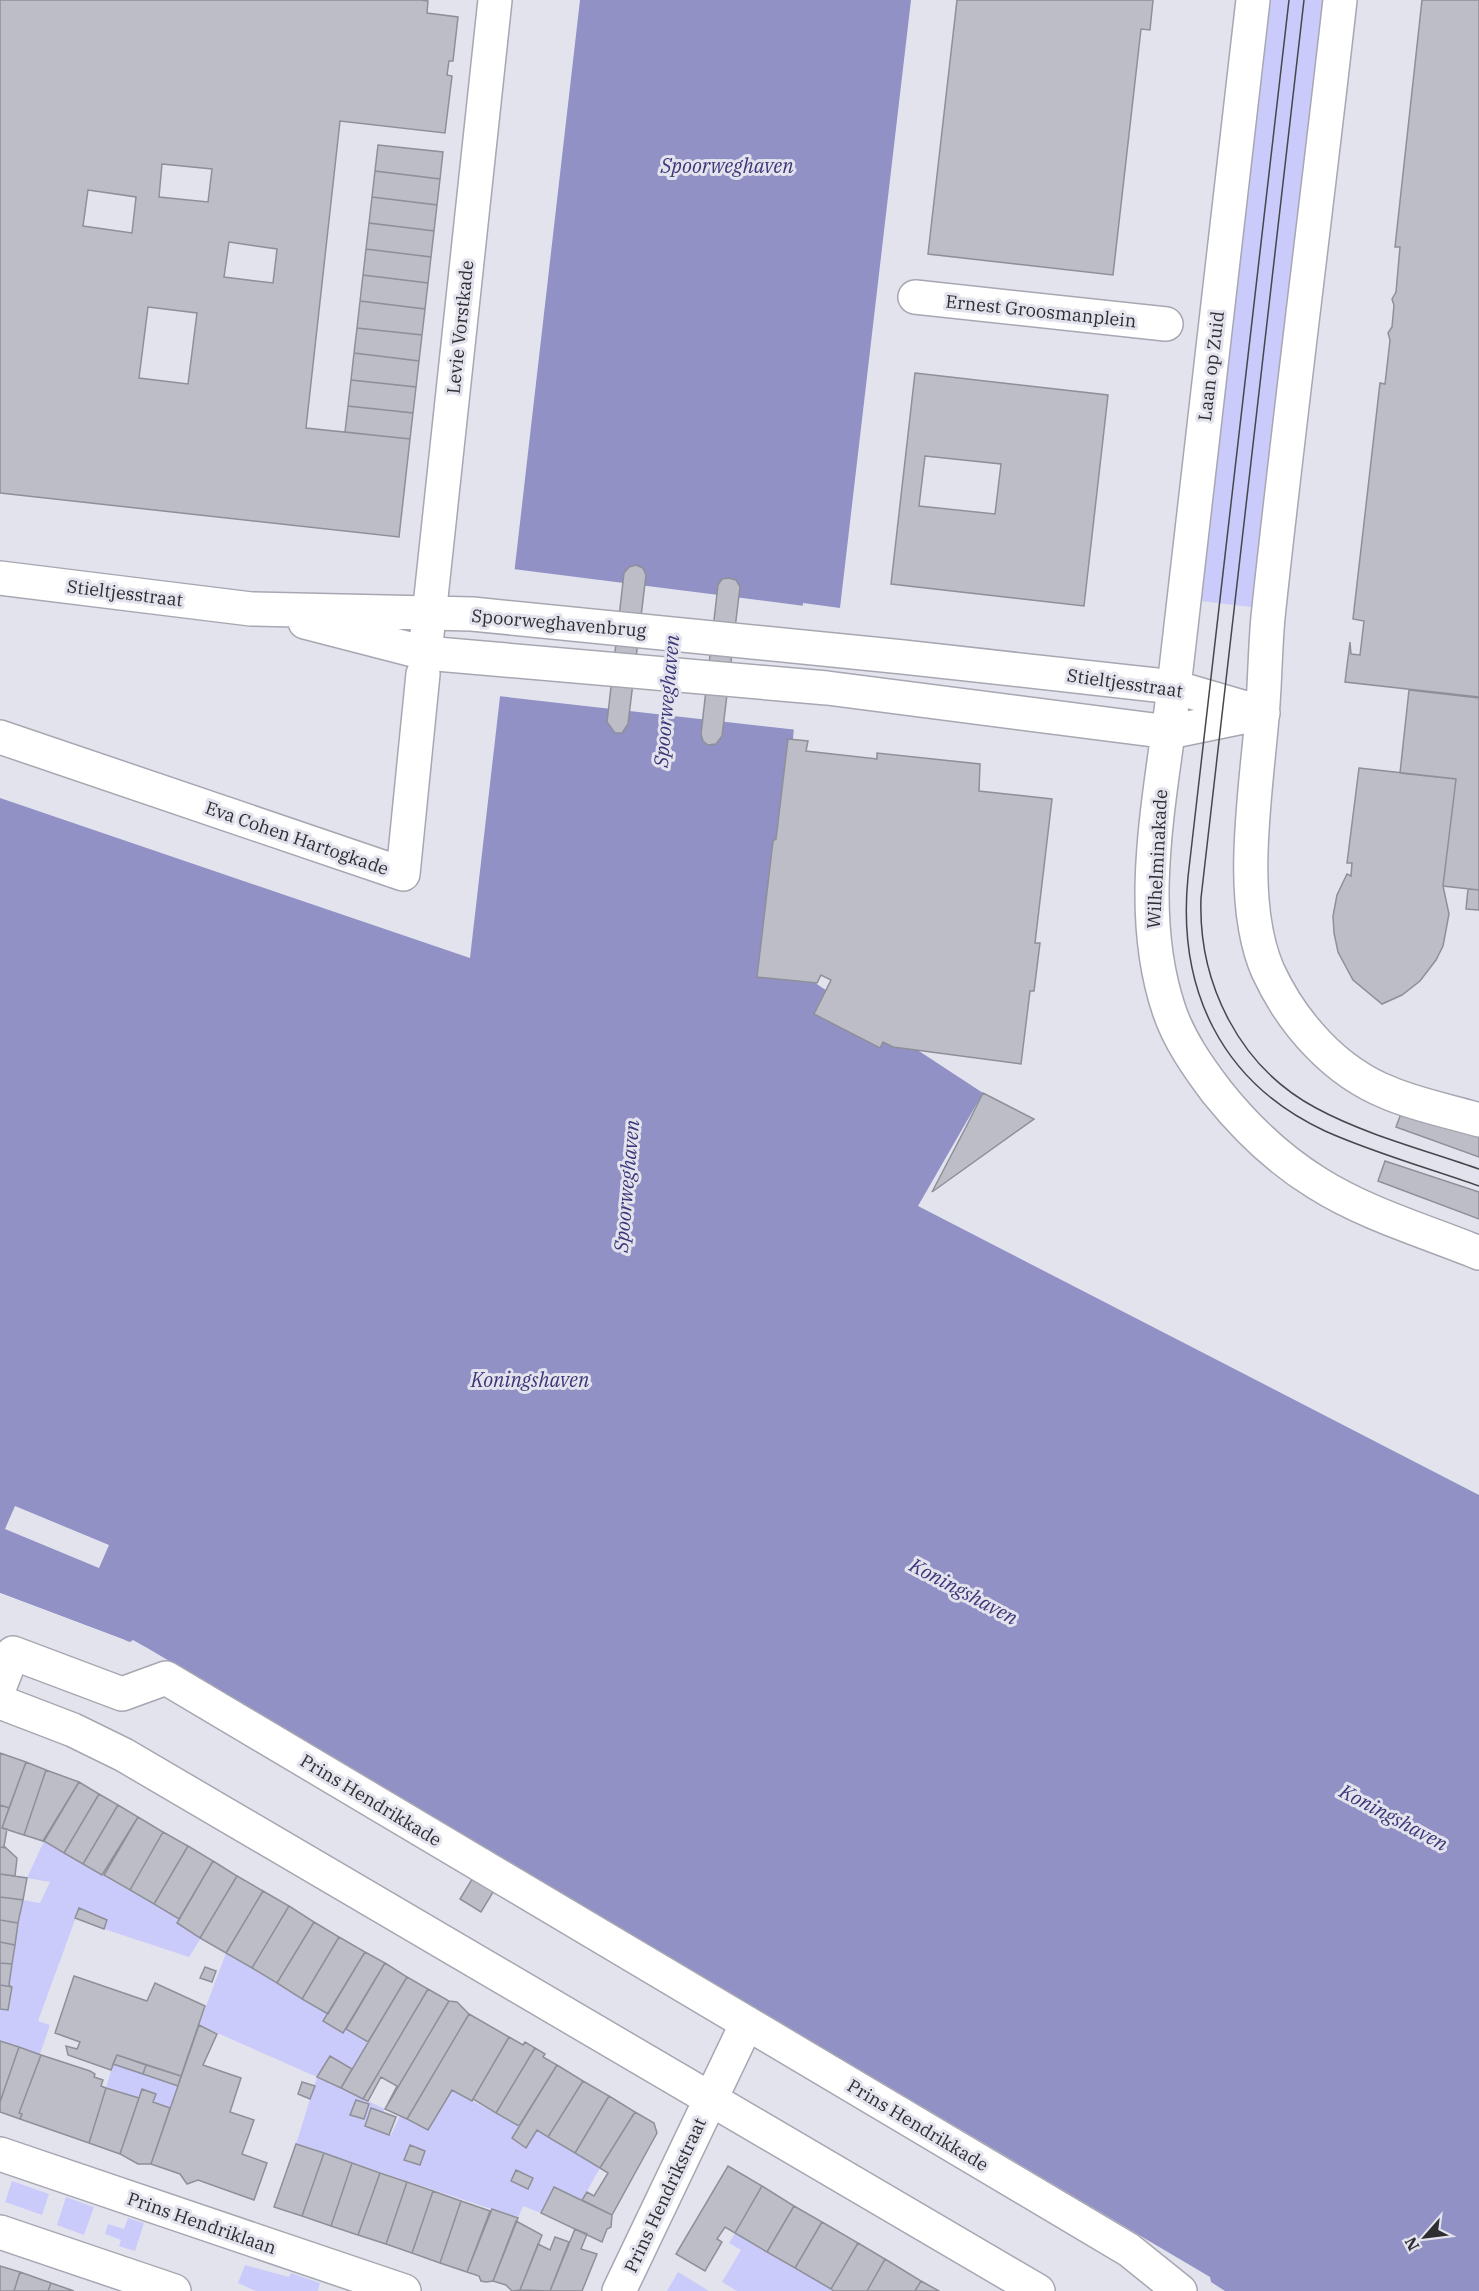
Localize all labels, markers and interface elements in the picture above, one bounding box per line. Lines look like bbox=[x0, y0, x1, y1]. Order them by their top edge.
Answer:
water label: Spoorweghaven bbox=[659, 152, 794, 179]
street label: Levie Vorstkade bbox=[442, 259, 478, 395]
street label: Ernest Groosmanplein bbox=[944, 290, 1138, 332]
street label: Laan op Zuid bbox=[1193, 310, 1229, 422]
street label: Stieltjesstraat bbox=[66, 574, 184, 612]
street label: Spoorweghavenbrug bbox=[471, 604, 648, 642]
water label: Spoorweghaven bbox=[647, 633, 685, 769]
street label: Stieltjesstraat bbox=[1066, 663, 1184, 703]
street label: Wilhelminakade bbox=[1142, 789, 1172, 929]
street label: Eva Cohen Hartogkade bbox=[202, 796, 392, 880]
water label: Spoorweghaven bbox=[607, 1118, 645, 1254]
water label: Koningshaven bbox=[470, 1366, 590, 1393]
water label: Koningshaven bbox=[904, 1551, 1023, 1631]
street label: Prins Hendrikkade bbox=[296, 1749, 446, 1851]
water label: Koningshaven bbox=[1334, 1777, 1453, 1857]
street label: Prins Hendrikkade bbox=[843, 2074, 993, 2176]
street label: Prins Hendrikstraat bbox=[619, 2114, 711, 2276]
street label: Prins Hendriklaan bbox=[124, 2187, 280, 2259]
north arrow bbox=[1395, 2207, 1455, 2267]
text: N bbox=[1400, 2234, 1424, 2254]

